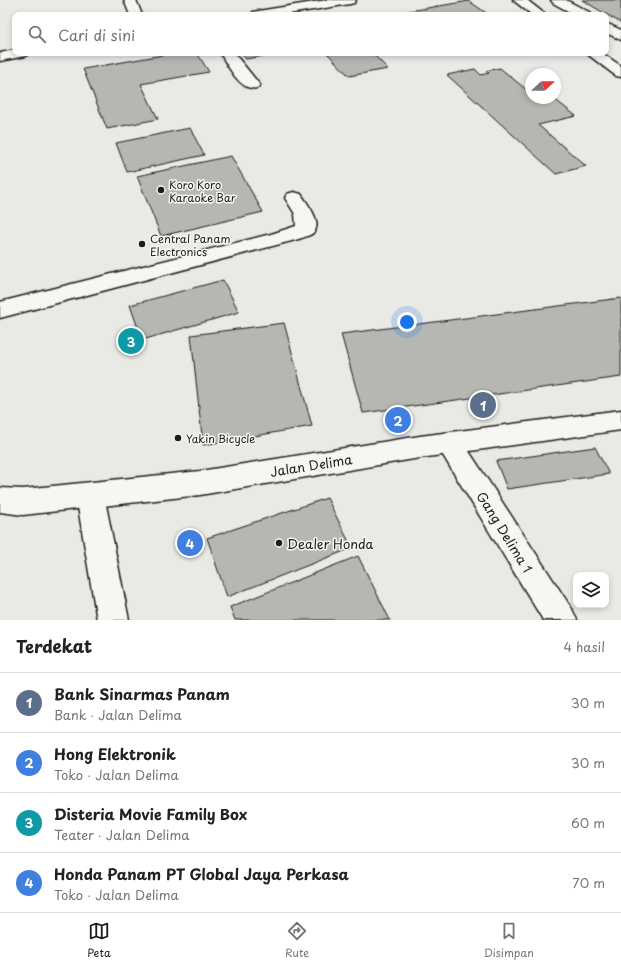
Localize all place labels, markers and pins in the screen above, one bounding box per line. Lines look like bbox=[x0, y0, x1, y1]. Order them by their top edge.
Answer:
place label: Koro Koro Karaoke Bar bbox=[169, 176, 236, 206]
marker: Koro Koro Karaoke Bar bbox=[156, 185, 166, 195]
place label: Central Panam Electronics bbox=[150, 230, 230, 260]
marker: Central Panam Electronics bbox=[137, 239, 147, 249]
pin: 3 bbox=[118, 326, 144, 356]
pin: 1 bbox=[470, 390, 496, 420]
pin: 2 bbox=[385, 405, 411, 435]
place label: Yakin Bicycle bbox=[186, 430, 256, 447]
marker: Yakin Bicycle bbox=[173, 433, 183, 443]
pin: 4 bbox=[177, 528, 203, 558]
place label: Dealer Honda bbox=[287, 534, 374, 553]
marker: Dealer Honda bbox=[274, 538, 284, 548]

